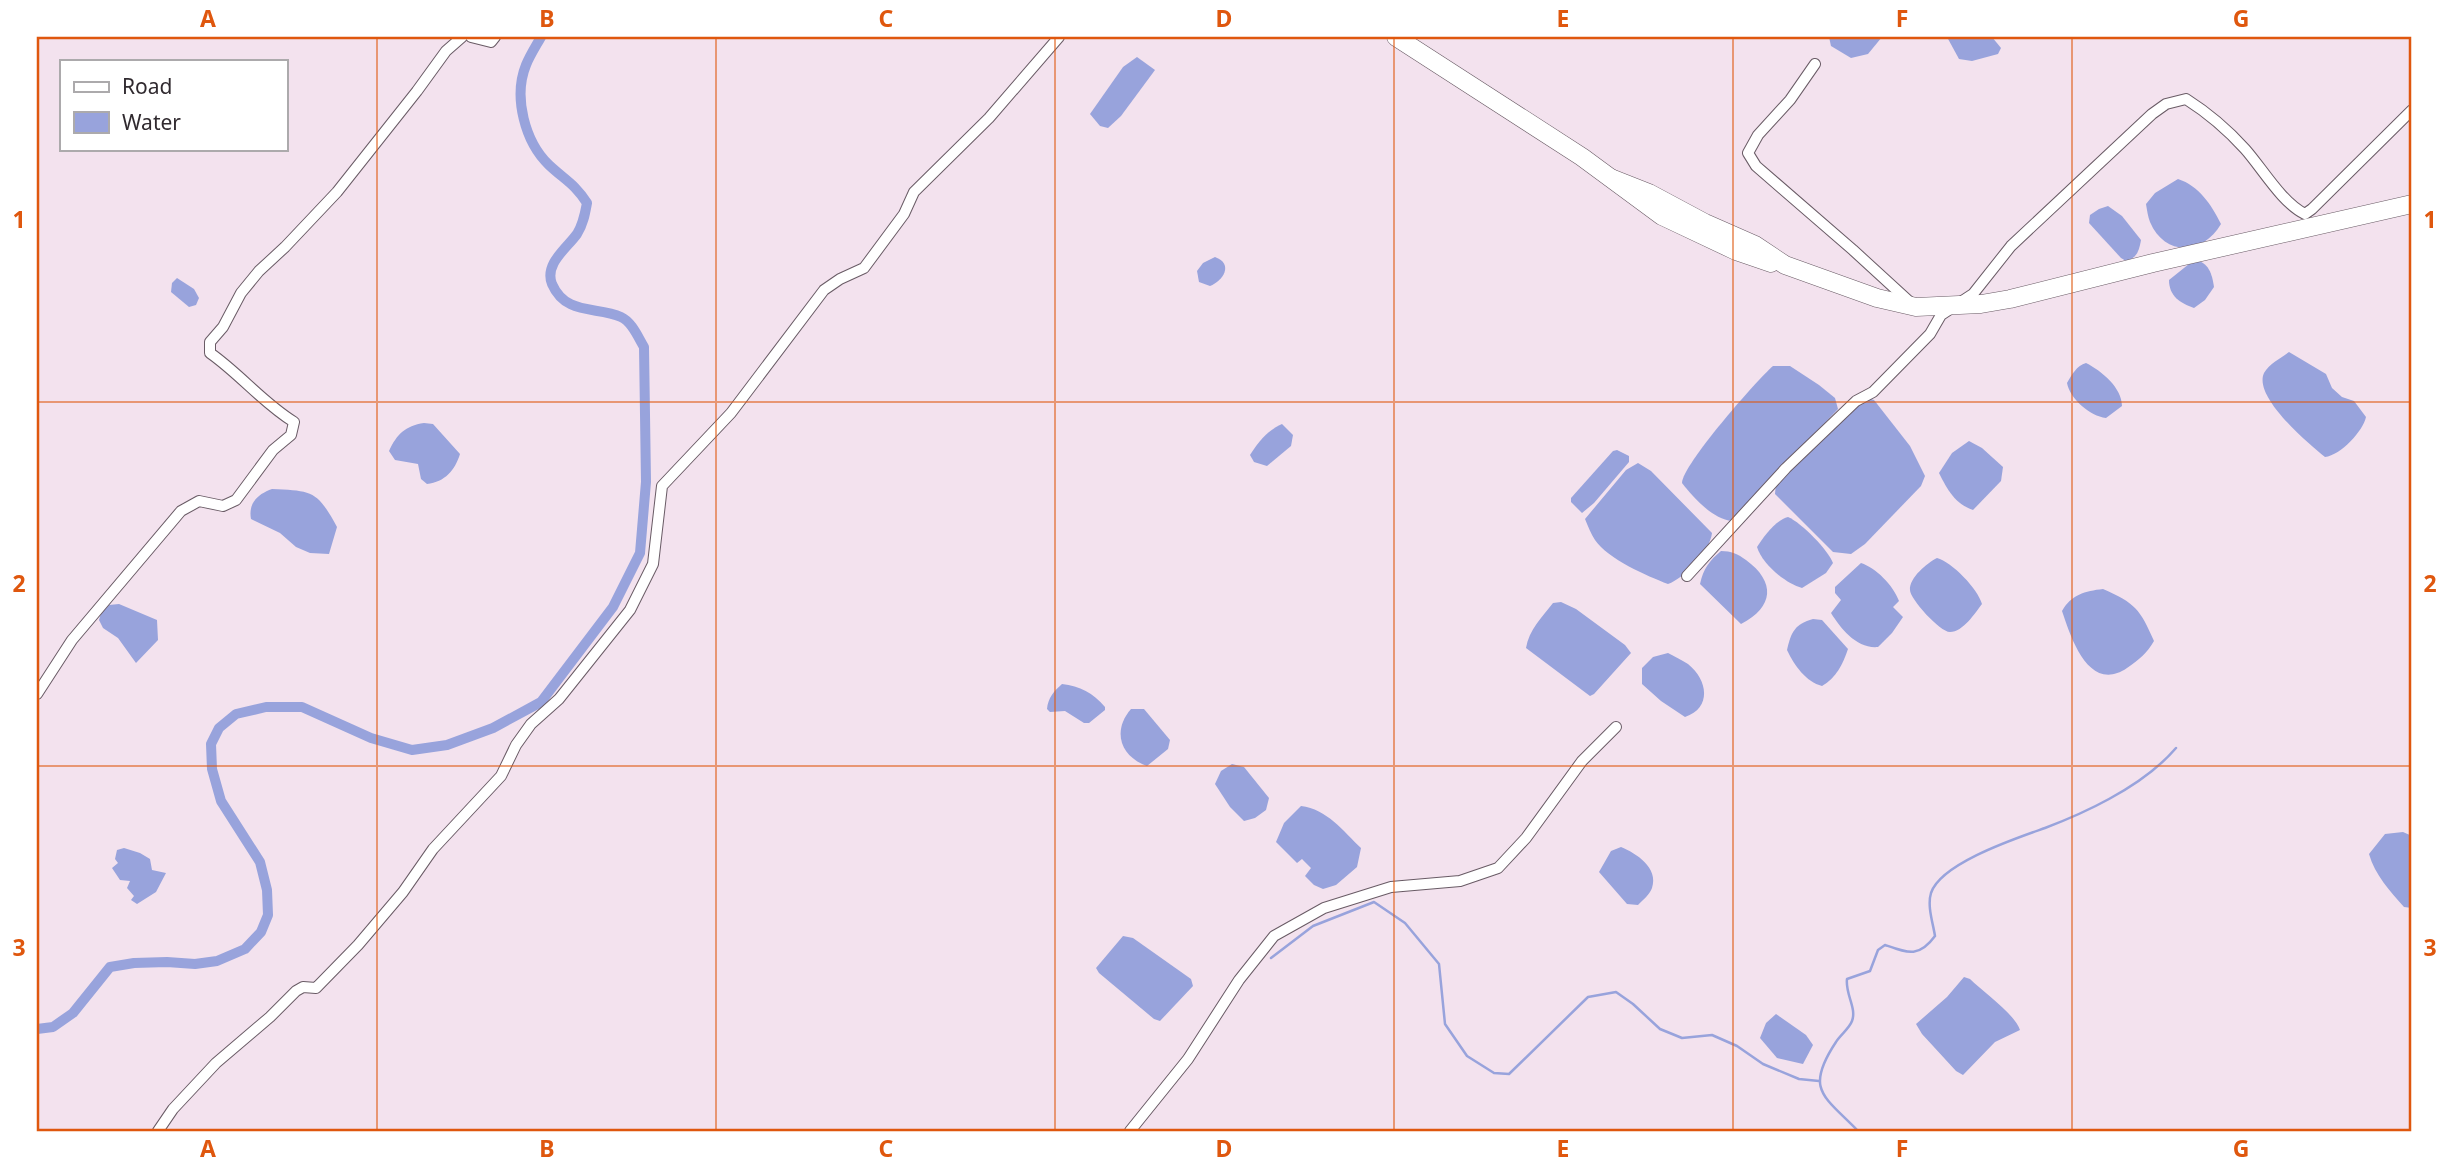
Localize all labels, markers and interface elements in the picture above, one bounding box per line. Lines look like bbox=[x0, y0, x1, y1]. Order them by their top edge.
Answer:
text: A bbox=[200, 2, 216, 34]
text: B bbox=[539, 2, 555, 34]
text: C bbox=[879, 2, 894, 34]
text: D bbox=[1216, 2, 1232, 34]
text: E bbox=[1557, 2, 1569, 34]
text: F bbox=[1896, 2, 1908, 34]
text: G bbox=[2233, 2, 2249, 34]
legend bbox=[60, 60, 287, 150]
text: Road bbox=[122, 72, 172, 100]
text: Water bbox=[122, 108, 181, 136]
text: 1 bbox=[12, 203, 26, 235]
text: 1 bbox=[2423, 203, 2437, 235]
text: 2 bbox=[12, 567, 26, 599]
text: 2 bbox=[2423, 567, 2437, 599]
text: 3 bbox=[12, 931, 26, 963]
text: 3 bbox=[2423, 931, 2437, 963]
text: A bbox=[200, 1132, 216, 1164]
text: B bbox=[539, 1132, 555, 1164]
text: C bbox=[879, 1132, 894, 1164]
text: D bbox=[1216, 1132, 1232, 1164]
text: E bbox=[1557, 1132, 1569, 1164]
text: F bbox=[1896, 1132, 1908, 1164]
text: G bbox=[2233, 1132, 2249, 1164]

